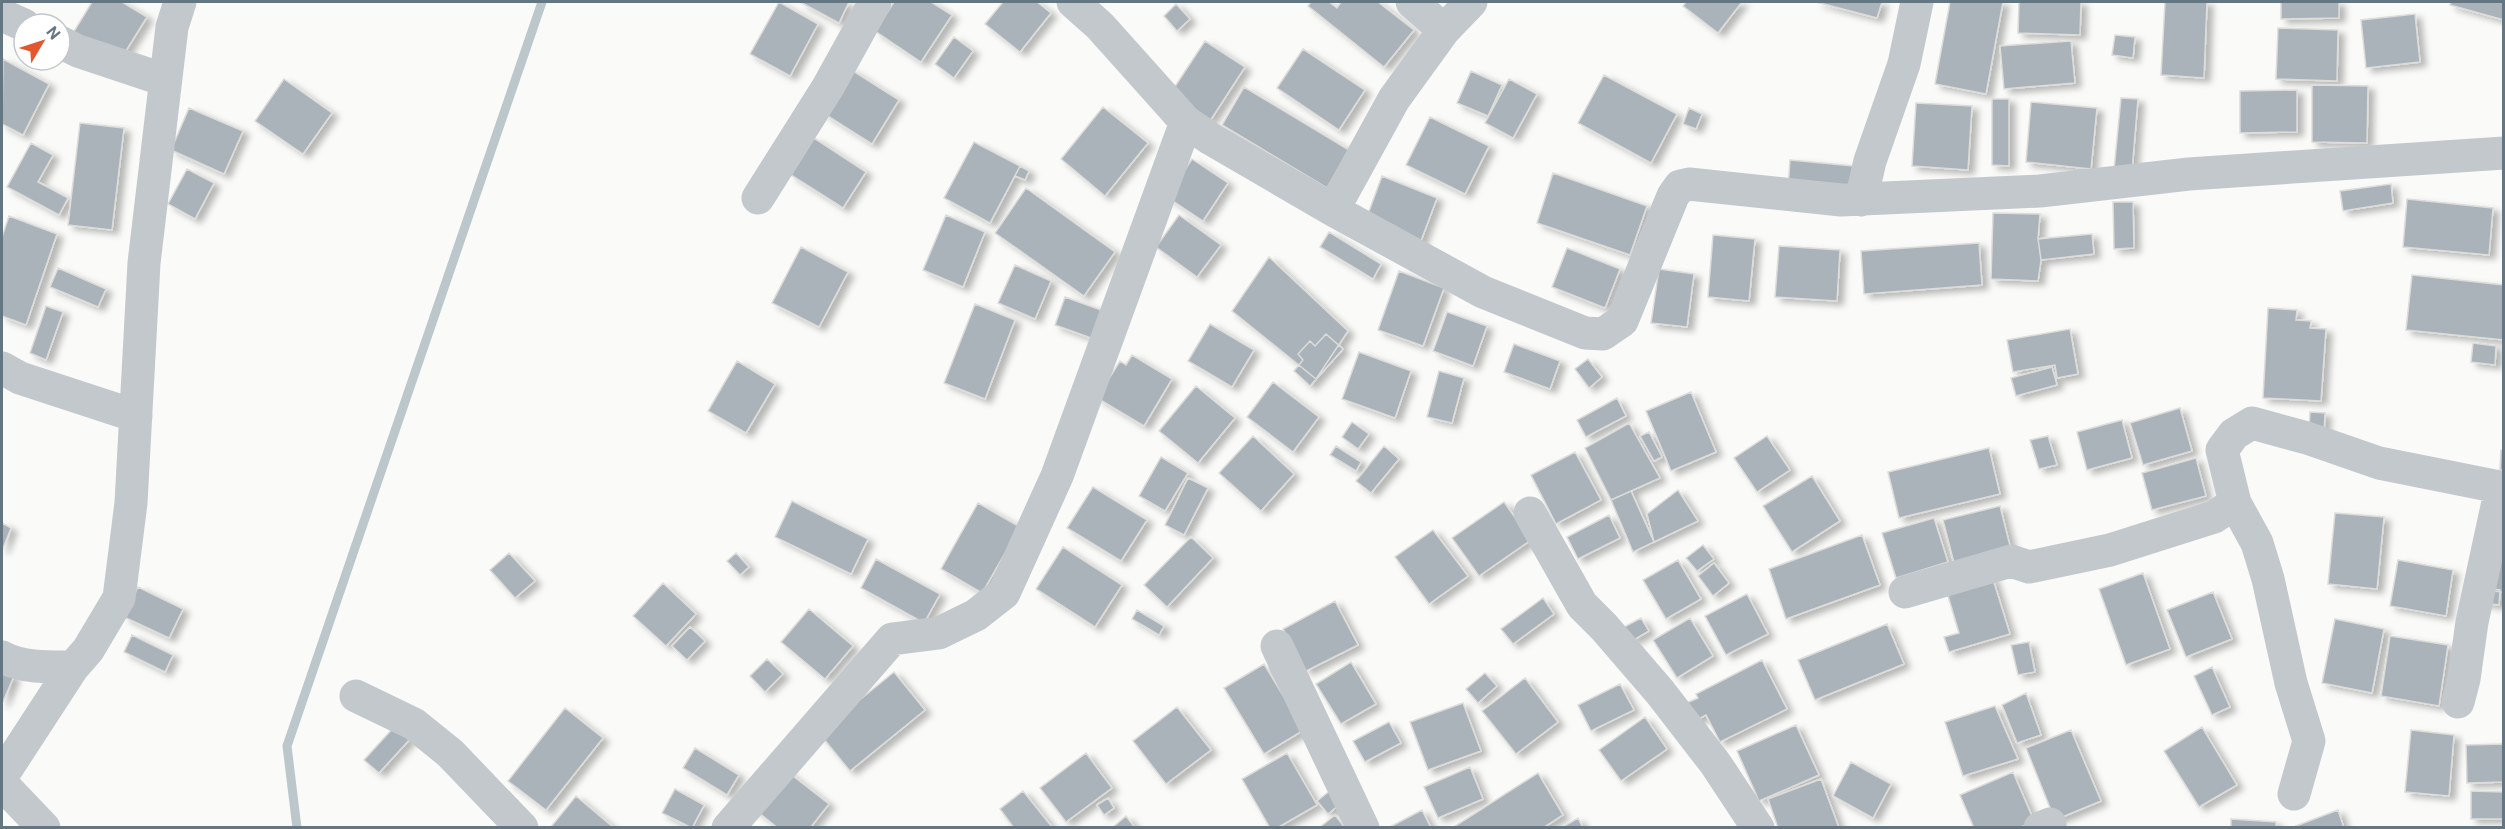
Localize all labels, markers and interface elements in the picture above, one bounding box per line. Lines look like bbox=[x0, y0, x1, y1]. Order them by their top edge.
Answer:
north arrow bbox=[12, 12, 72, 72]
text: N bbox=[42, 23, 64, 43]

